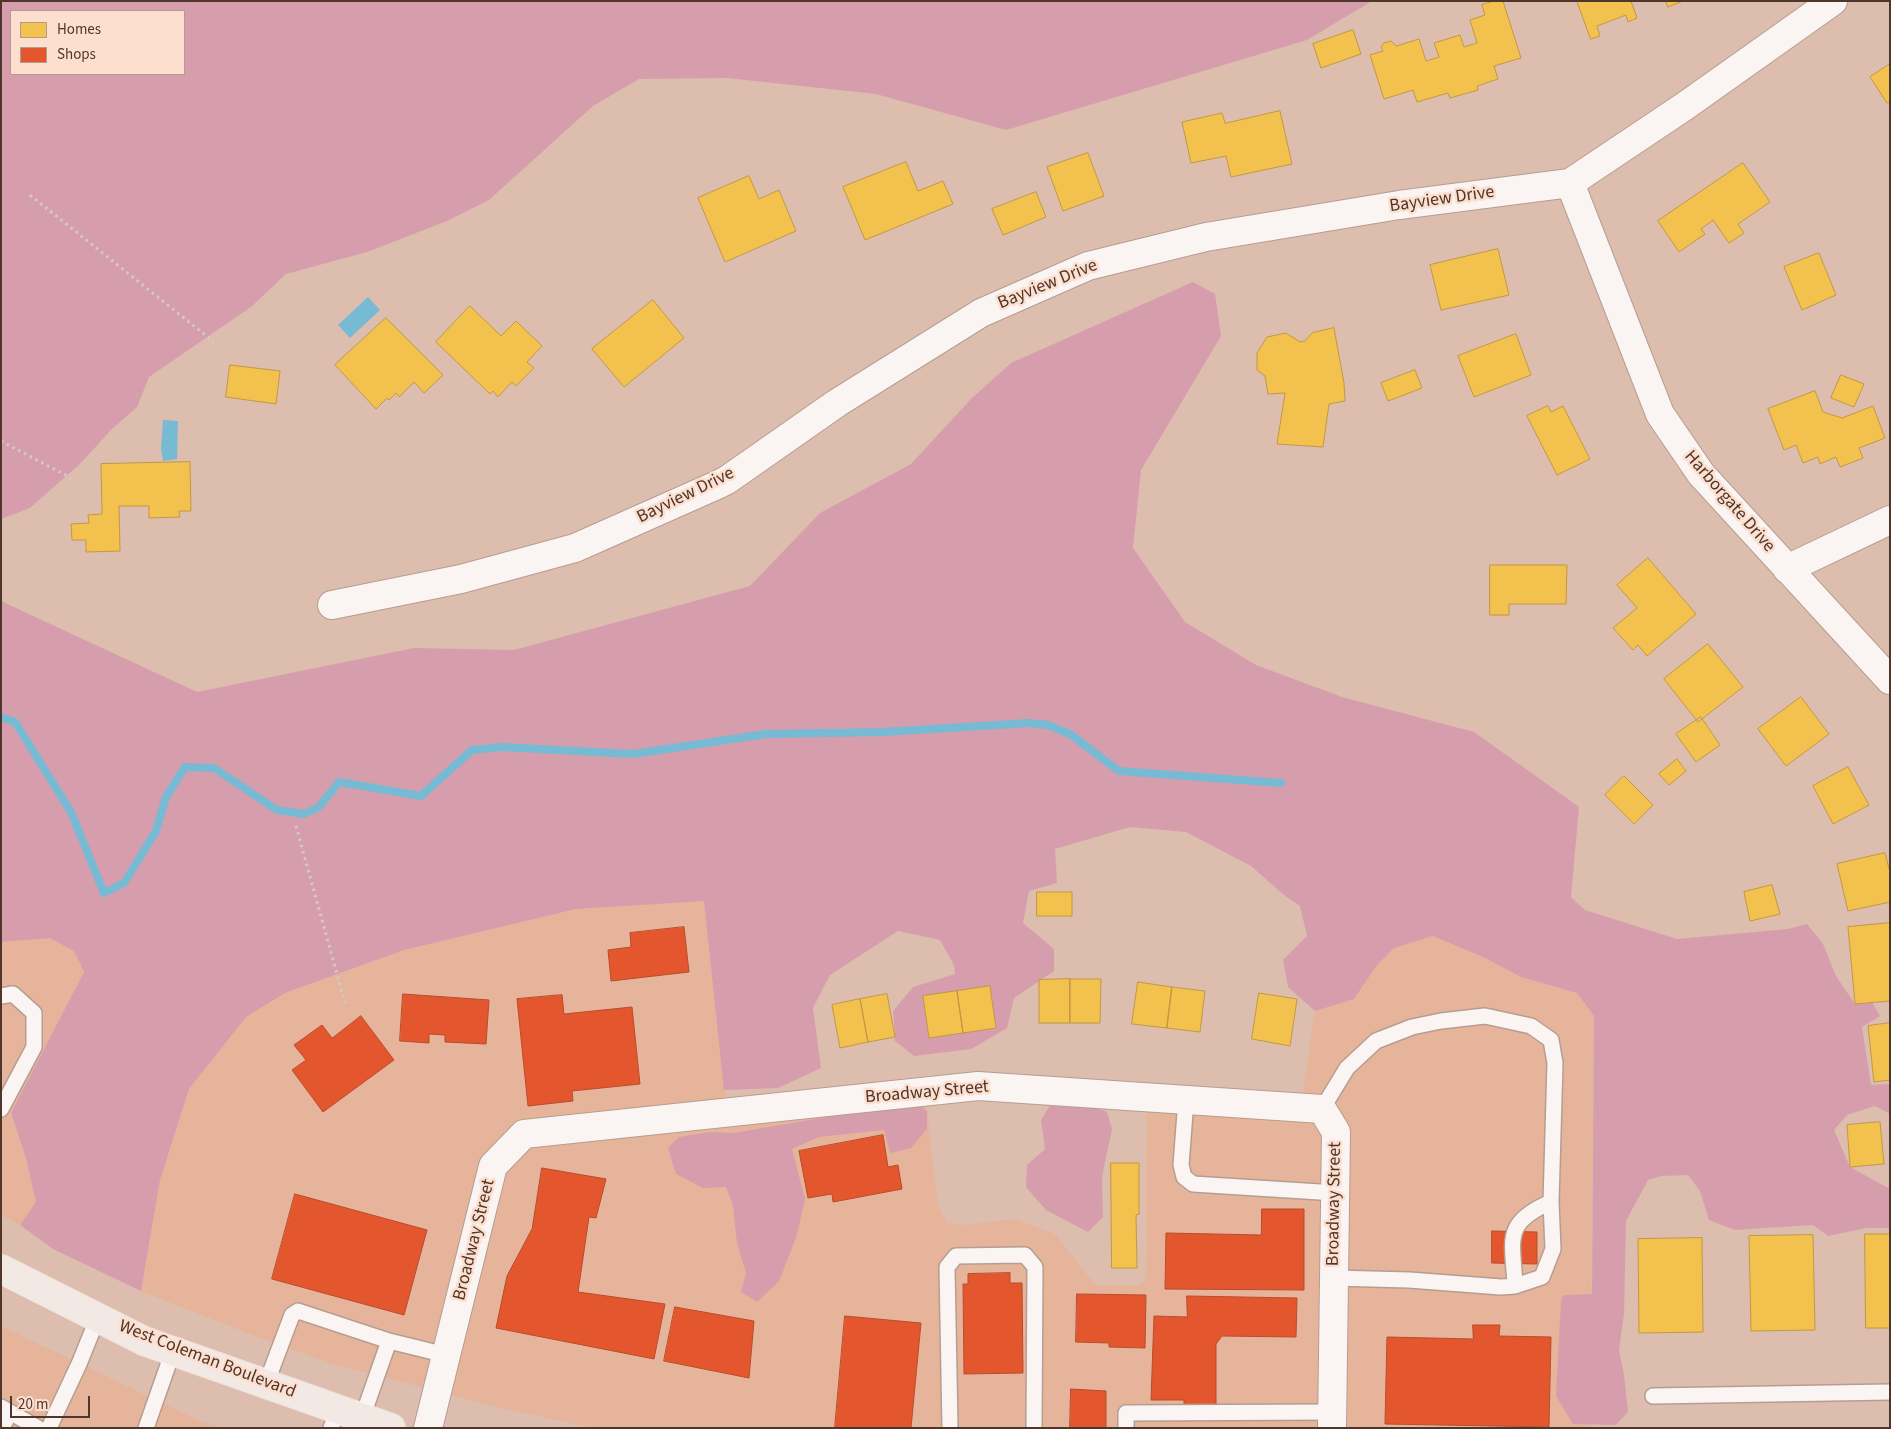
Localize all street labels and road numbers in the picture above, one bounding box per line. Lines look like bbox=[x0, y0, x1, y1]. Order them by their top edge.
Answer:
street label: Bayview Drive bbox=[1388, 182, 1496, 218]
street label: Bayview Drive bbox=[995, 255, 1101, 315]
street label: Harborgate Drive bbox=[1679, 447, 1779, 557]
street label: Bayview Drive bbox=[634, 463, 738, 529]
street label: Broadway Street bbox=[864, 1077, 990, 1109]
street label: Broadway Street bbox=[1323, 1142, 1347, 1266]
street label: Broadway Street bbox=[450, 1177, 500, 1303]
street label: West Coleman Boulevard bbox=[115, 1316, 299, 1404]

